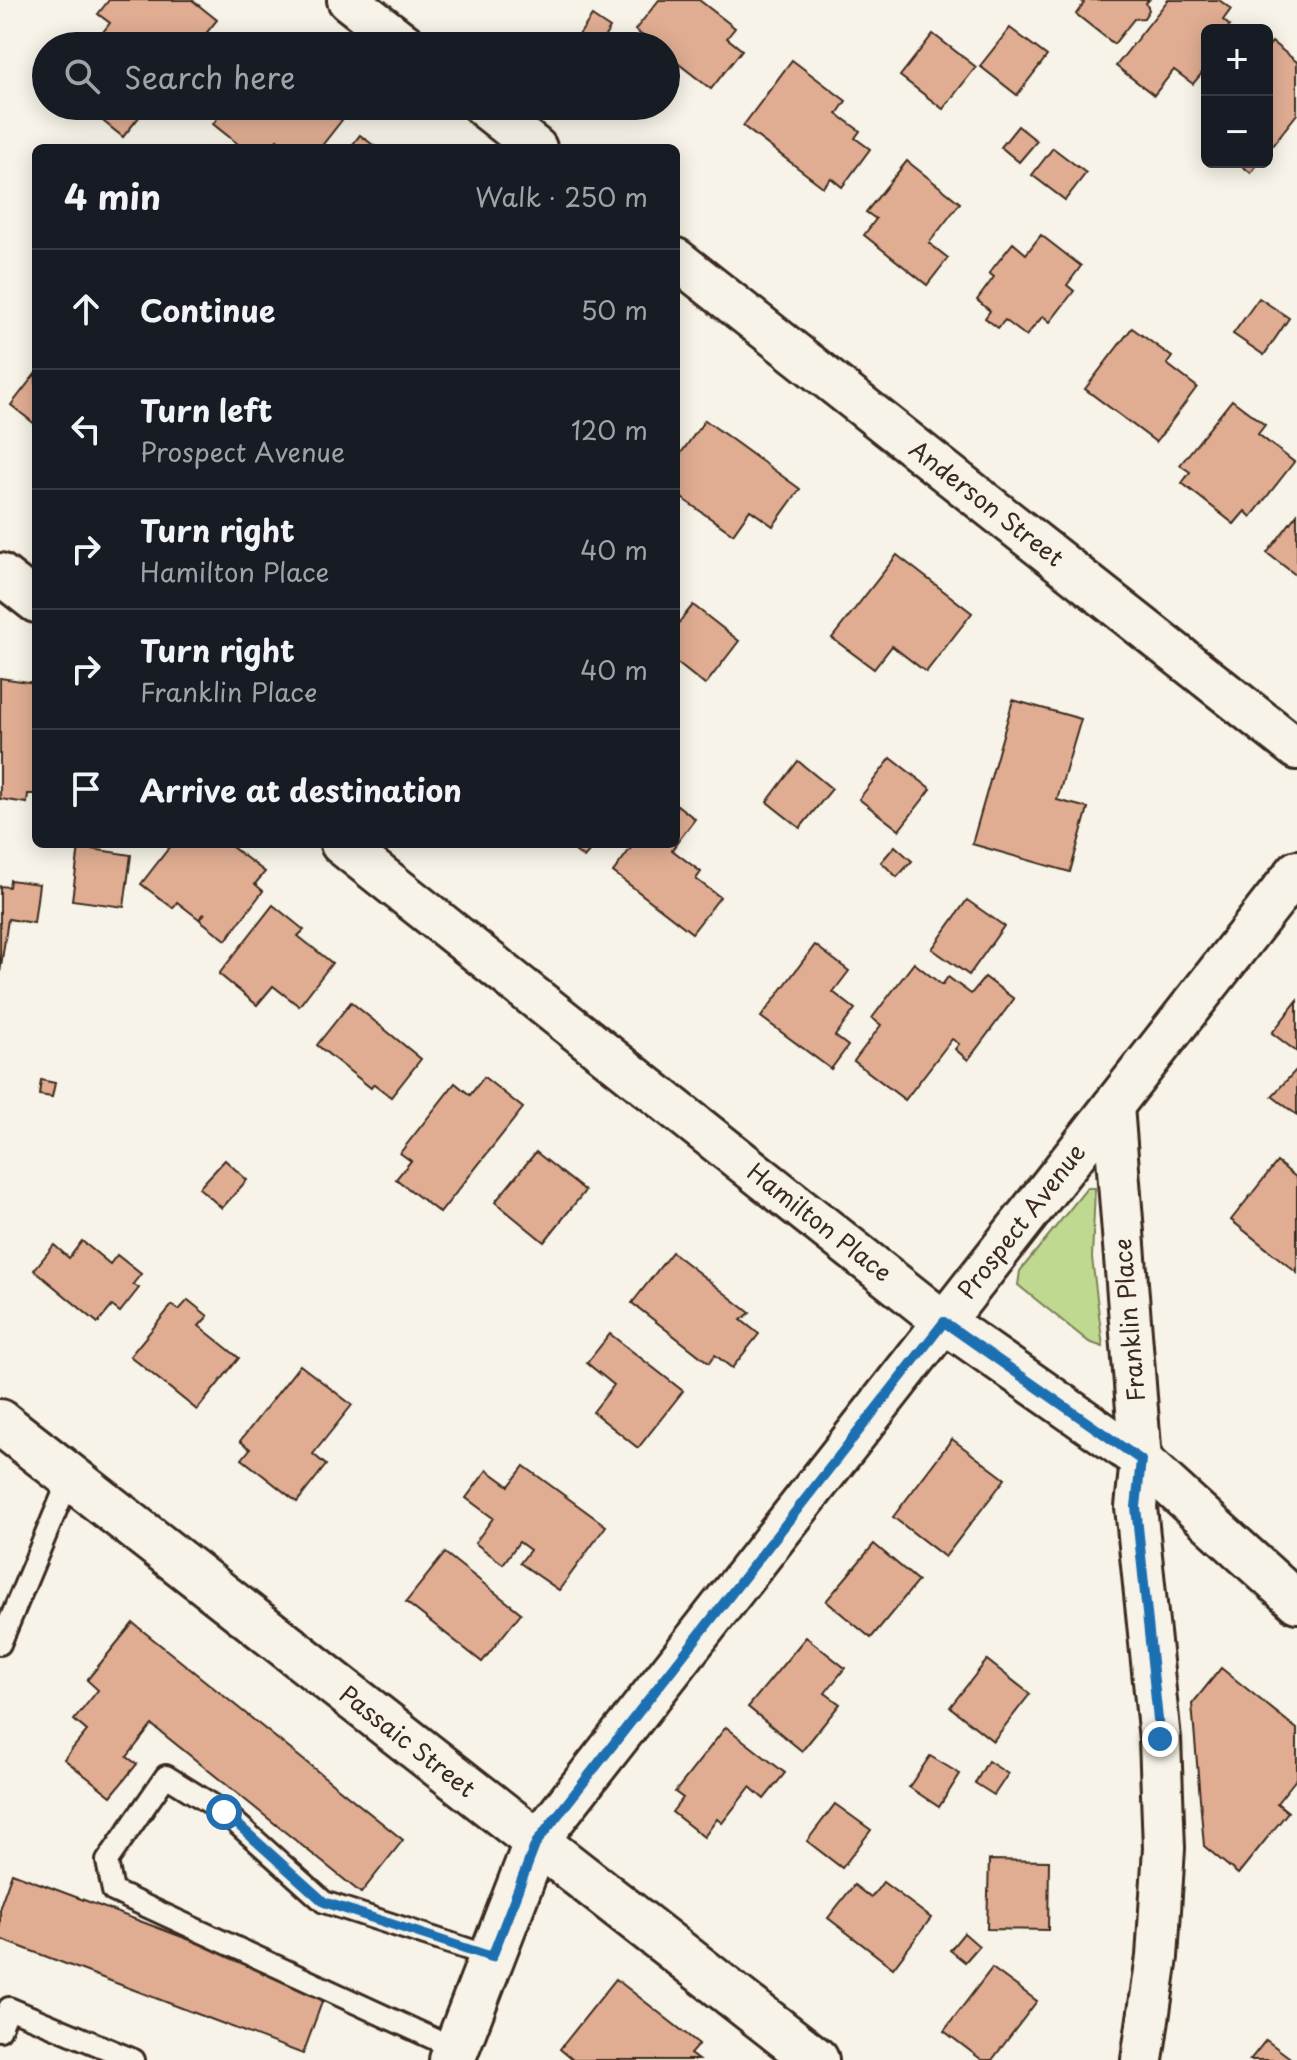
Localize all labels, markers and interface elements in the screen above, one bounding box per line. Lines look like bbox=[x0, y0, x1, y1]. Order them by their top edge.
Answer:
map controls bbox=[1201, 24, 1273, 168]
button: + bbox=[1201, 24, 1273, 96]
search box bbox=[32, 32, 680, 120]
icon: search bbox=[60, 54, 104, 98]
text: Search here bbox=[124, 54, 296, 99]
button: − bbox=[1201, 96, 1273, 168]
text: 4 min bbox=[64, 170, 161, 222]
text: Walk · 250 m bbox=[475, 177, 648, 216]
icon: ahead bbox=[64, 287, 108, 331]
text: Continue bbox=[140, 287, 275, 332]
text: 50 m bbox=[581, 290, 648, 329]
text: Turn left bbox=[140, 387, 272, 432]
icon: left bbox=[64, 407, 108, 451]
text: 120 m bbox=[571, 410, 648, 449]
street label: Anderson Street bbox=[902, 431, 1072, 574]
text: Prospect Avenue bbox=[140, 432, 345, 471]
text: Turn right bbox=[140, 507, 295, 552]
icon: right bbox=[64, 527, 108, 571]
text: 40 m bbox=[580, 530, 648, 569]
text: Hamilton Place bbox=[140, 552, 329, 591]
text: Turn right bbox=[140, 627, 295, 672]
icon: right bbox=[64, 647, 108, 691]
text: 40 m bbox=[580, 650, 648, 689]
text: Franklin Place bbox=[140, 672, 317, 711]
icon: arrive bbox=[64, 767, 108, 811]
text: Arrive at destination bbox=[140, 767, 462, 812]
street label: Prospect Avenue bbox=[948, 1135, 1093, 1306]
street label: Hamilton Place bbox=[740, 1153, 900, 1289]
street label: Franklin Place bbox=[1103, 1237, 1153, 1403]
street label: Passaic Street bbox=[333, 1676, 484, 1805]
route end bbox=[1142, 1721, 1178, 1757]
route start bbox=[206, 1794, 242, 1830]

